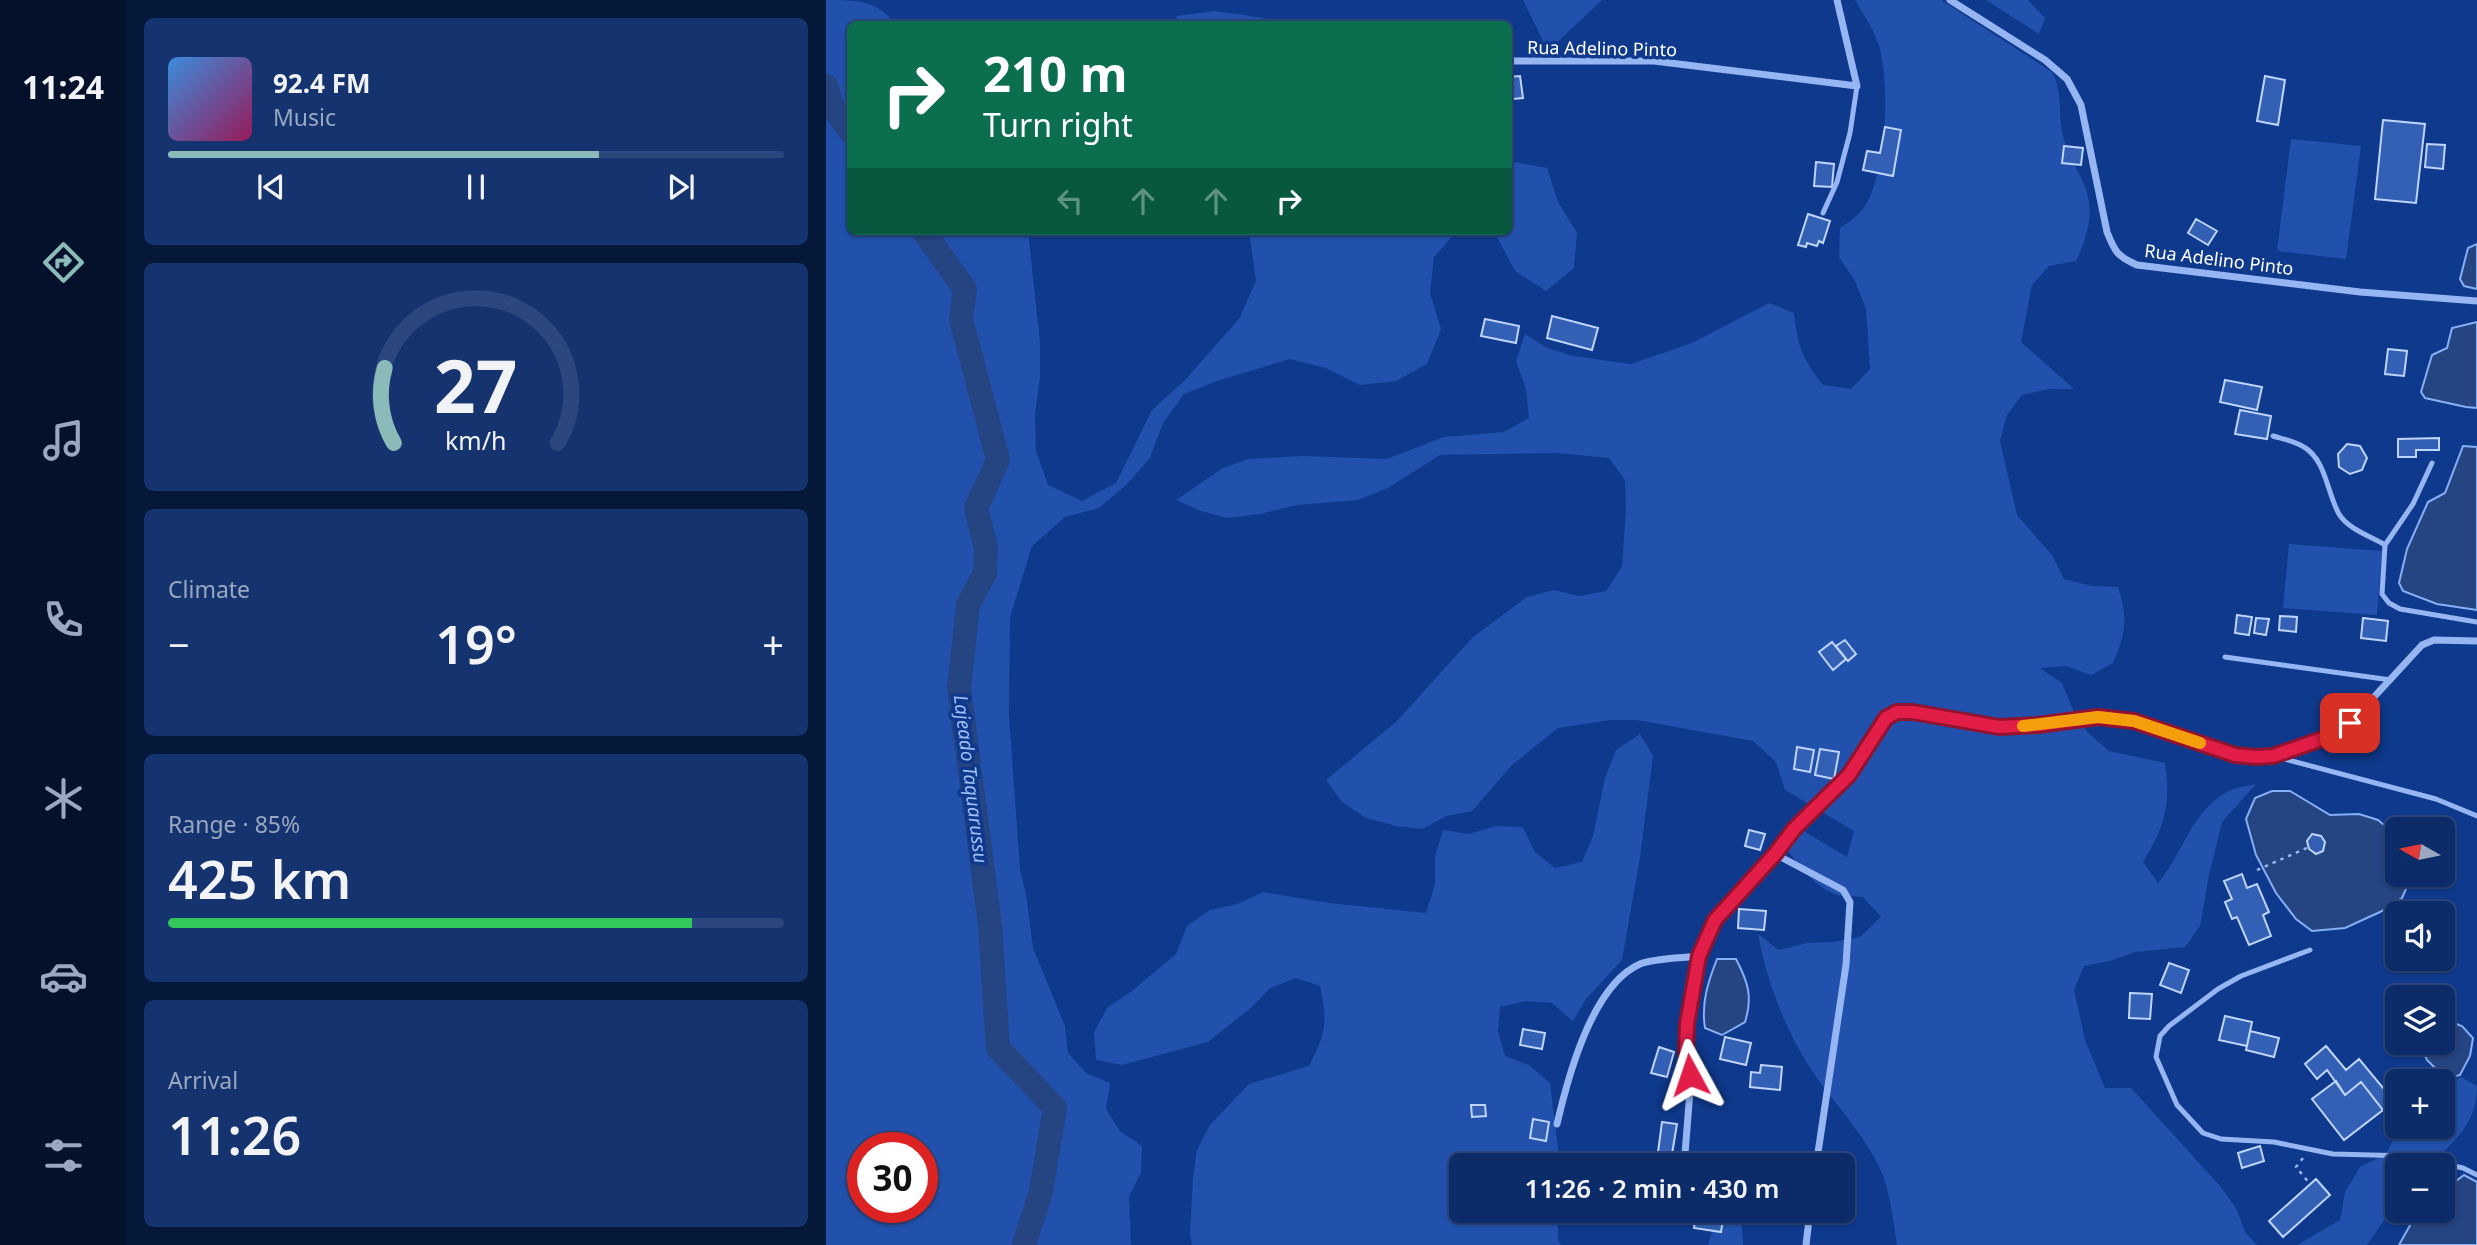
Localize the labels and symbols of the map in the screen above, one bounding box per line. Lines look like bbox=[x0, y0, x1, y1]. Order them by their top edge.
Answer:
street label: Rua Adelino Pinto bbox=[1527, 35, 1677, 61]
street label: Rua Adelino Pinto bbox=[2143, 238, 2295, 280]
water label: Lajeado Taquarussu bbox=[948, 693, 994, 865]
pin bbox=[2320, 693, 2380, 753]
north arrow bbox=[2385, 817, 2455, 887]
position arrow bbox=[1653, 1038, 1727, 1112]
speed limit sign: 30 bbox=[847, 1132, 938, 1223]

